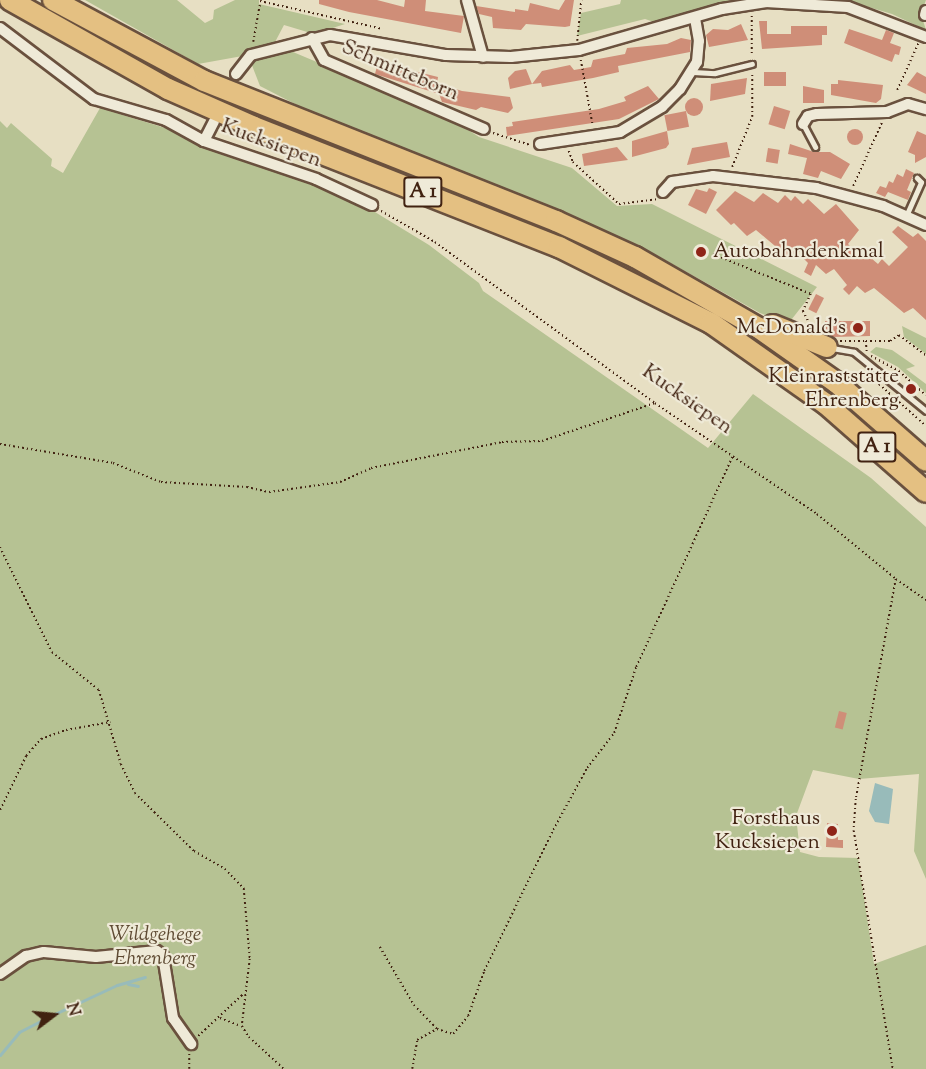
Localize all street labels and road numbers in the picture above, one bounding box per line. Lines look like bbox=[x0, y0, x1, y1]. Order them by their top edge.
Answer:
street label: Schmitteborn bbox=[338, 35, 462, 107]
street label: Kucksiepen bbox=[217, 114, 325, 174]
road number: A 1 bbox=[402, 175, 444, 209]
street label: Kucksiepen bbox=[637, 360, 737, 440]
road number: A 1 bbox=[856, 430, 898, 464]

